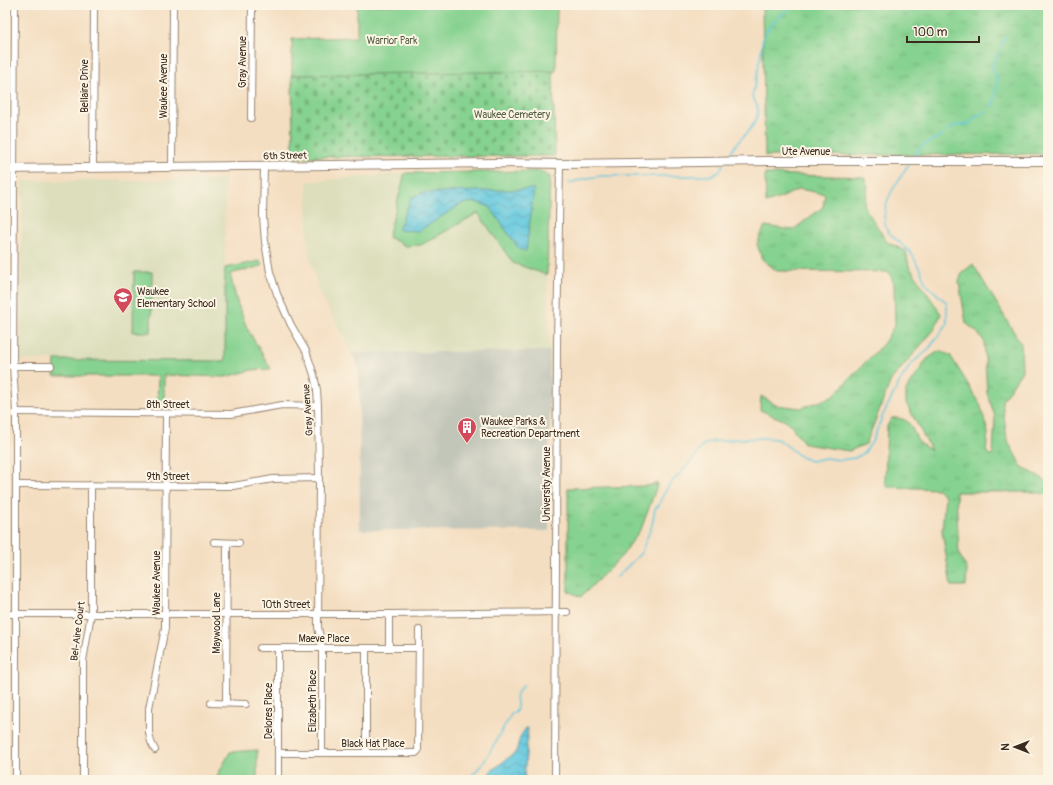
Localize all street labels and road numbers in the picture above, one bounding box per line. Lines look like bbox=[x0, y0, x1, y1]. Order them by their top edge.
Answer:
street label: Gray Avenue bbox=[237, 36, 249, 88]
street label: Waukee Avenue bbox=[158, 53, 170, 118]
street label: Bellaire Drive bbox=[79, 59, 91, 113]
street label: Ute Avenue bbox=[782, 146, 830, 158]
street label: 6th Street bbox=[263, 150, 308, 162]
street label: Gray Avenue bbox=[300, 383, 316, 436]
street label: 8th Street bbox=[146, 399, 190, 411]
street label: University Avenue bbox=[541, 447, 553, 521]
street label: 9th Street bbox=[146, 471, 191, 483]
street label: Waukee Avenue bbox=[151, 550, 163, 615]
street label: Maywood Lane bbox=[211, 592, 223, 654]
street label: 10th Street bbox=[262, 599, 311, 611]
street label: Bel-Aire Court bbox=[68, 600, 88, 662]
street label: Maeve Place bbox=[299, 633, 350, 645]
street label: Elizabeth Place bbox=[307, 670, 319, 732]
street label: Delores Place bbox=[263, 683, 275, 739]
street label: Black Hat Place bbox=[341, 738, 405, 750]

